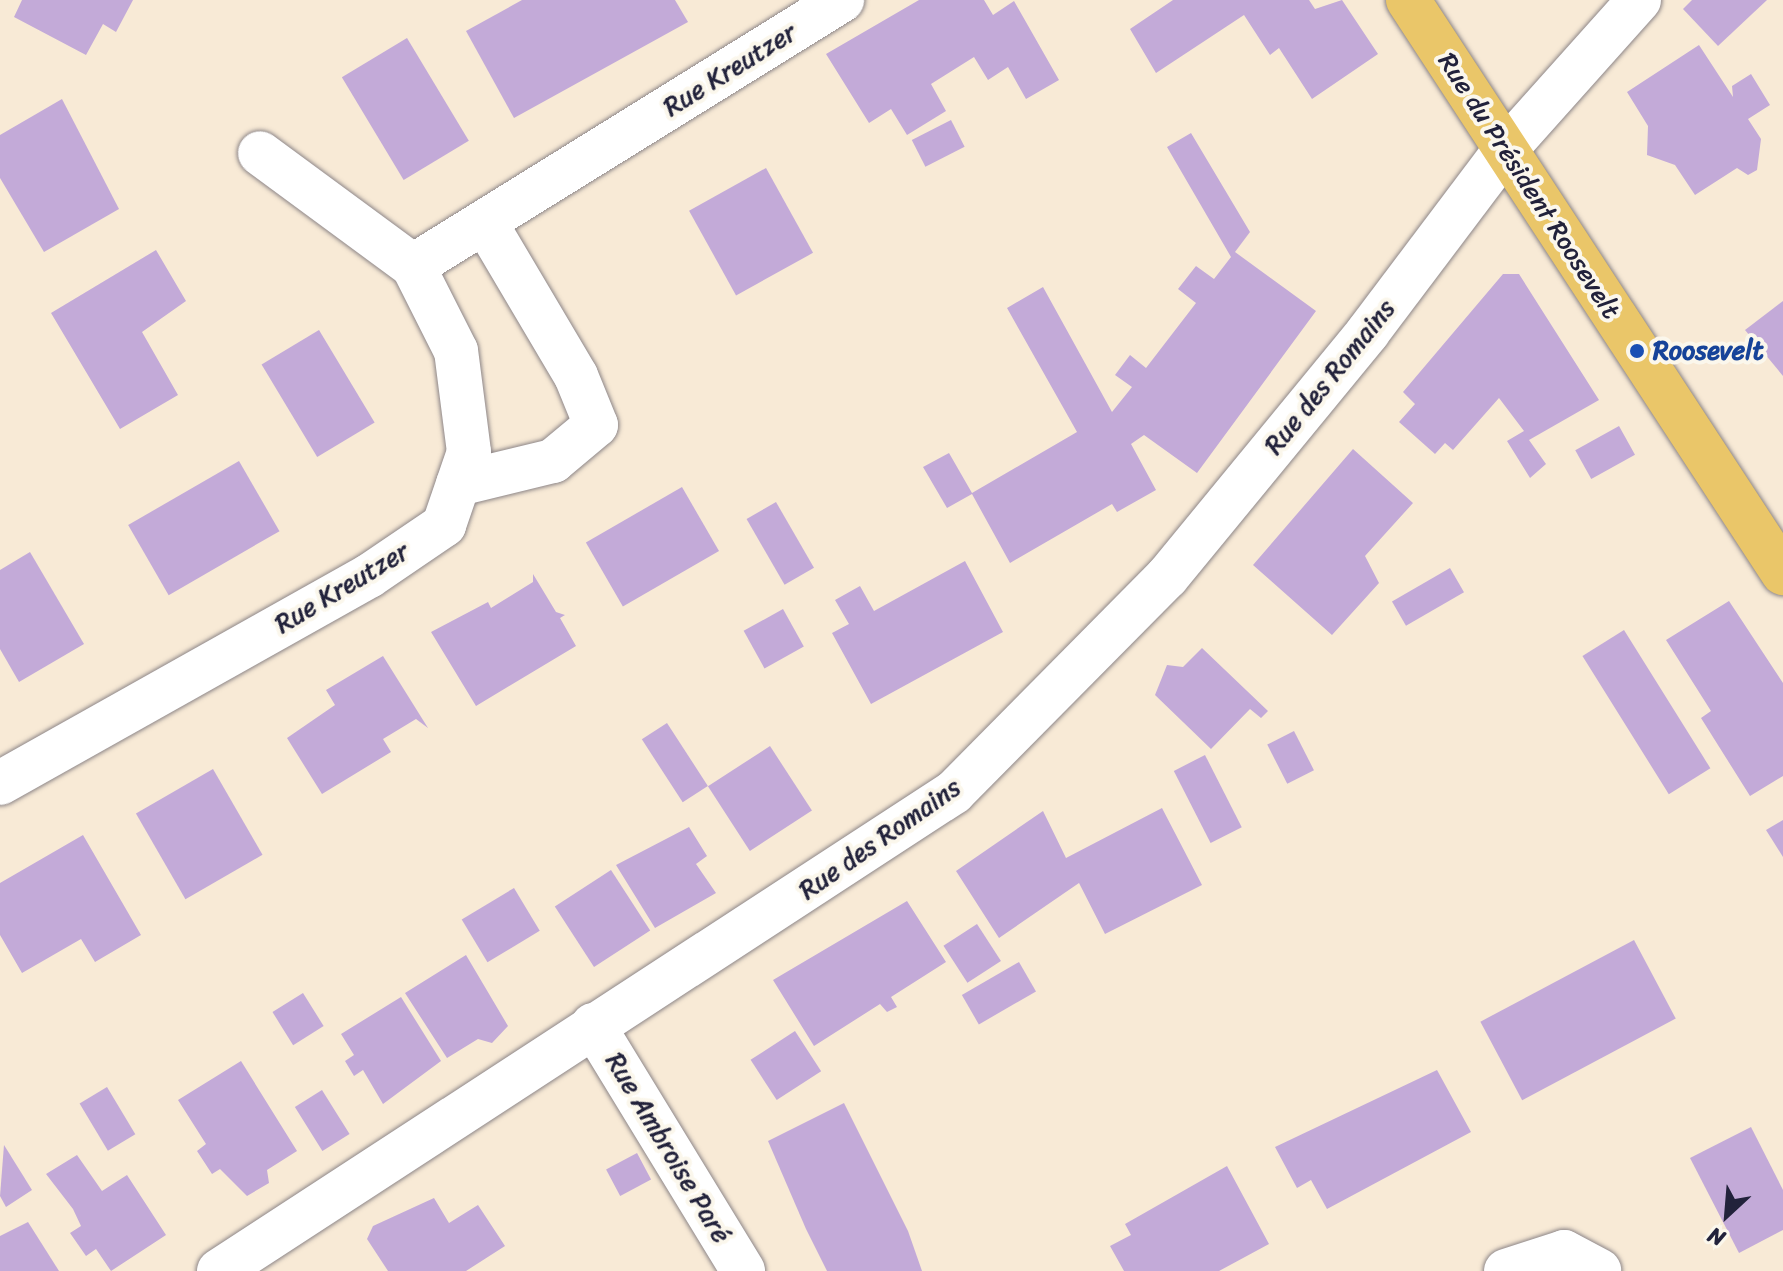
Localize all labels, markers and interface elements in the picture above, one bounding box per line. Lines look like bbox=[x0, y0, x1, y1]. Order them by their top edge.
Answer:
street label: Rue Kreutzer bbox=[658, 17, 802, 123]
street label: Rue du Président Roosevelt bbox=[1431, 46, 1627, 326]
street label: Rue des Romains bbox=[1258, 294, 1402, 460]
place label: Roosevelt bbox=[1653, 335, 1764, 367]
marker: Roosevelt bbox=[1628, 342, 1646, 360]
street label: Rue Kreutzer bbox=[269, 536, 415, 640]
street label: Rue des Romains bbox=[793, 772, 967, 906]
street label: Rue Ambroise Paré bbox=[599, 1047, 737, 1249]
north arrow bbox=[1687, 1175, 1767, 1255]
text: N bbox=[1701, 1216, 1732, 1258]

